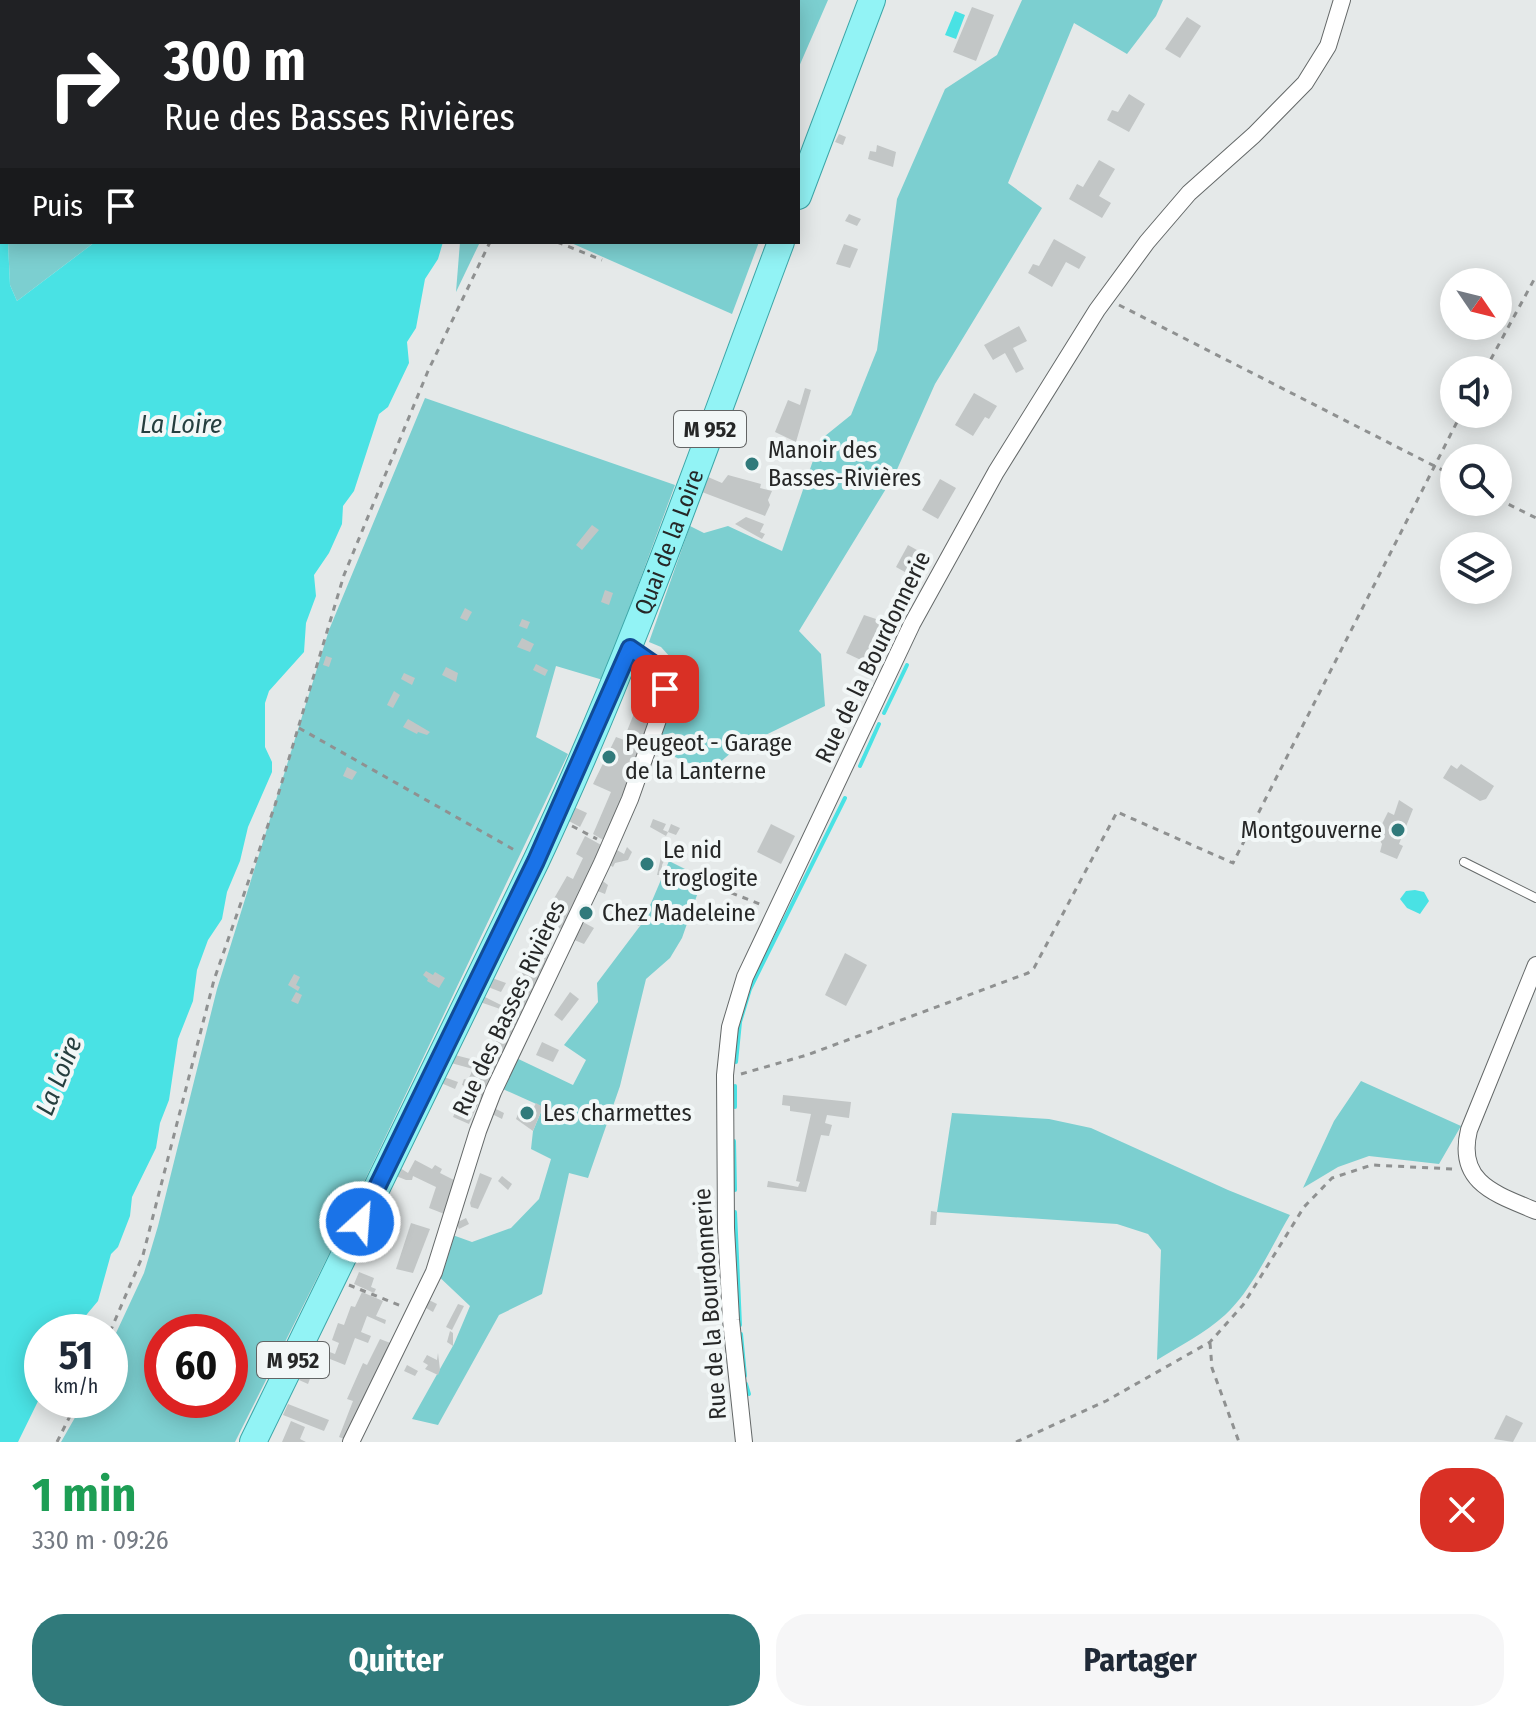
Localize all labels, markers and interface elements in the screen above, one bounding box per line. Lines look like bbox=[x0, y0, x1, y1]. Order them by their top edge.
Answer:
text: 300 m bbox=[164, 28, 306, 95]
icon: right bbox=[32, 32, 136, 136]
text: Rue des Basses Rivières bbox=[164, 96, 515, 140]
icon: arrive bbox=[99, 184, 143, 228]
text: Puis bbox=[32, 188, 83, 224]
north arrow bbox=[1440, 268, 1512, 340]
map controls bbox=[1440, 268, 1512, 604]
button: sound bbox=[1440, 356, 1512, 428]
water label: La Loire bbox=[140, 409, 222, 440]
road number: M 952 bbox=[674, 411, 746, 447]
place label: Manoir des Basses-Rivières bbox=[768, 436, 921, 492]
button: search bbox=[1440, 444, 1512, 516]
marker: Manoir des Basses-Rivières bbox=[743, 455, 761, 473]
street label: Quai de la Loire bbox=[629, 465, 710, 619]
button: layers bbox=[1440, 532, 1512, 604]
street label: Rue de la Bourdonnerie bbox=[810, 547, 936, 767]
pin bbox=[631, 655, 699, 723]
icon: arrive bbox=[643, 667, 687, 711]
place label: Peugeot - Garage de la Lanterne bbox=[625, 729, 792, 785]
marker: Peugeot - Garage de la Lanterne bbox=[600, 748, 618, 766]
place label: Montgouverne bbox=[1241, 816, 1382, 844]
marker: Montgouverne bbox=[1389, 821, 1407, 839]
place label: Le nid troglogite bbox=[663, 836, 758, 892]
marker: Le nid troglogite bbox=[638, 855, 656, 873]
street label: Rue des Basses Rivières bbox=[447, 896, 571, 1120]
place label: Chez Madeleine bbox=[602, 899, 756, 927]
marker: Chez Madeleine bbox=[577, 904, 595, 922]
water label: La Loire bbox=[29, 1032, 89, 1120]
place label: Les charmettes bbox=[543, 1099, 692, 1127]
marker: Les charmettes bbox=[518, 1104, 536, 1122]
position arrow bbox=[318, 1180, 402, 1264]
street label: Rue de la Bourdonnerie bbox=[688, 1187, 732, 1421]
speed limit sign: 60 bbox=[144, 1314, 248, 1418]
text: 51 bbox=[59, 1332, 93, 1380]
road number: M 952 bbox=[257, 1342, 329, 1378]
text: km/h bbox=[54, 1374, 98, 1398]
text: 1 min bbox=[32, 1466, 137, 1524]
button: close bbox=[1420, 1468, 1504, 1552]
text: 330 m · 09:26 bbox=[32, 1525, 169, 1556]
button: Quitter bbox=[32, 1614, 760, 1706]
button: Partager bbox=[776, 1614, 1504, 1706]

